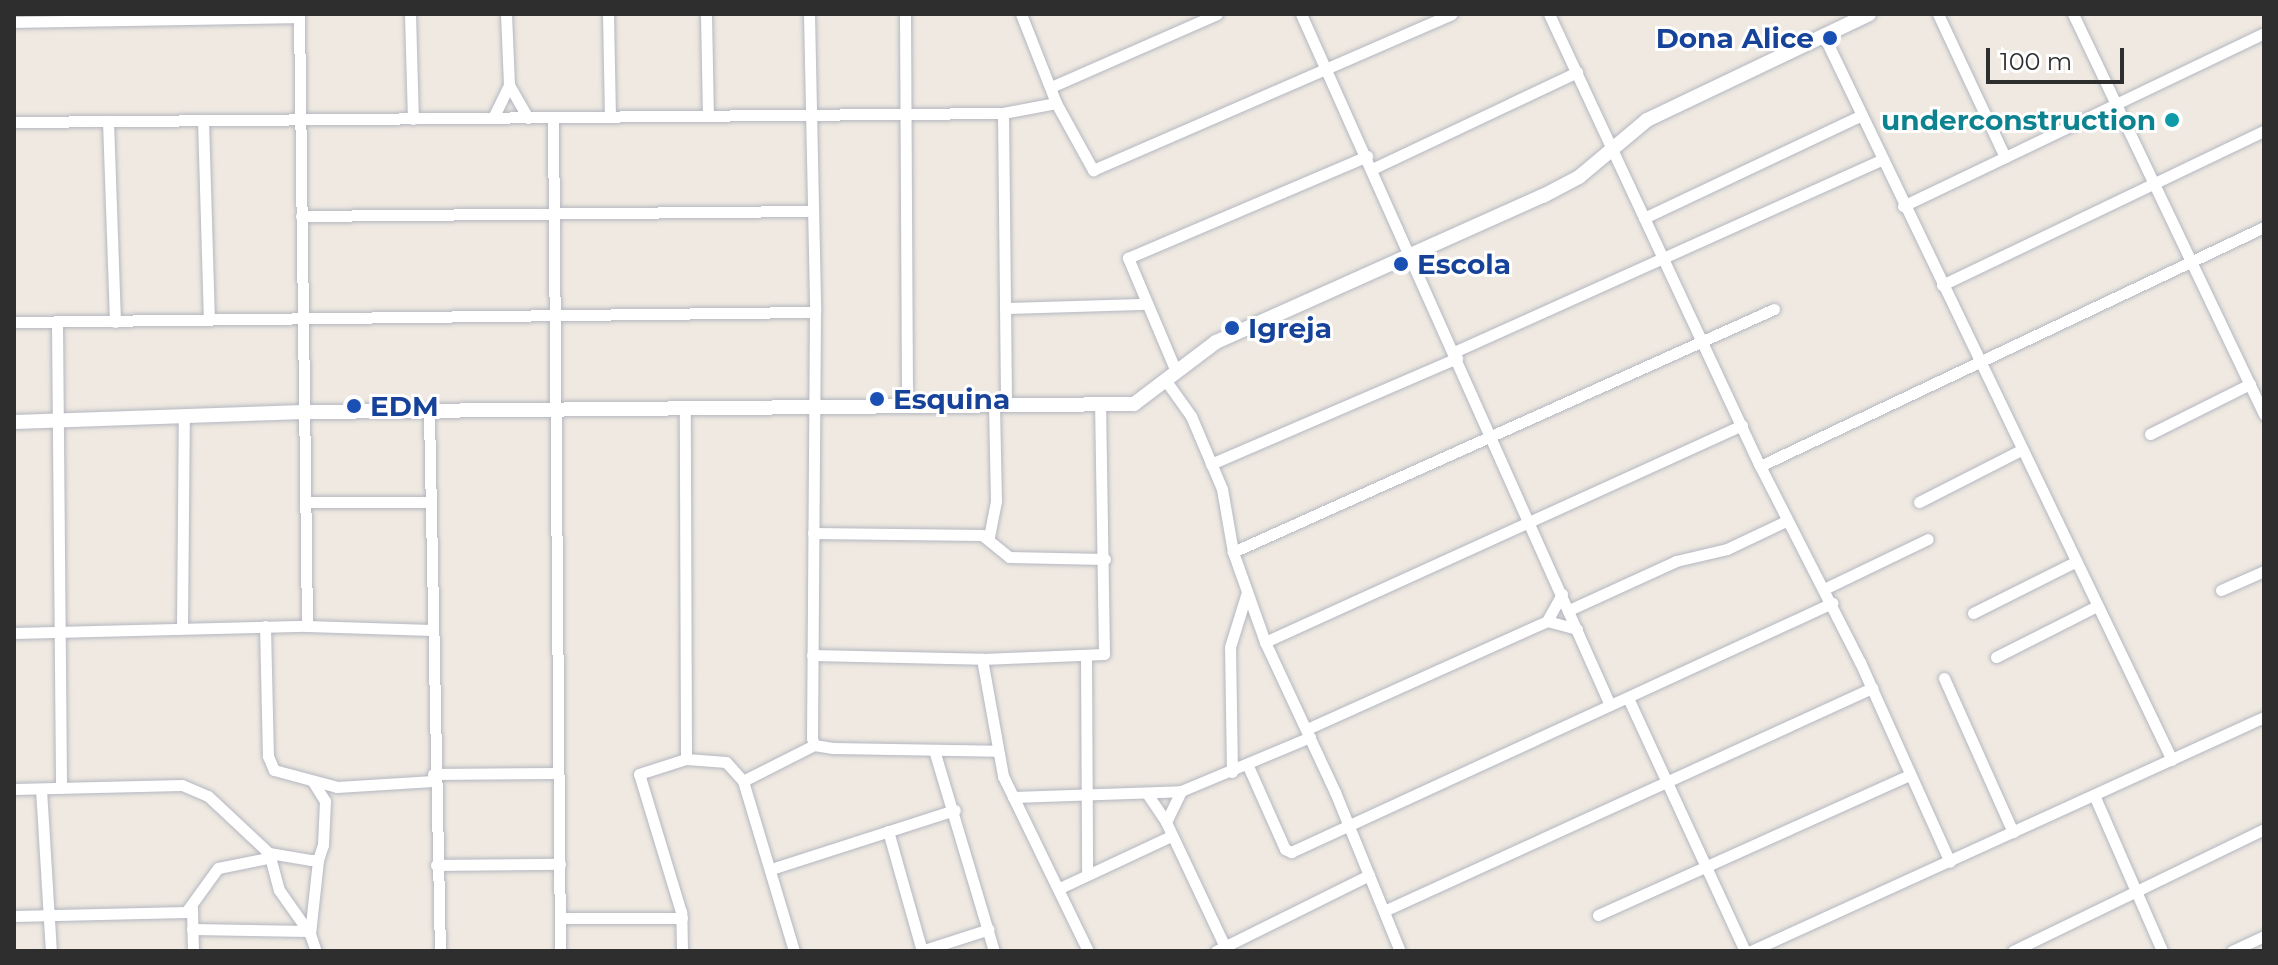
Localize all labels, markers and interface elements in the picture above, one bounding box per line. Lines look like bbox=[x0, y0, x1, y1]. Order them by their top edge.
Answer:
place label: Dona Alice bbox=[1656, 21, 1814, 55]
marker: Dona Alice bbox=[1821, 29, 1839, 47]
scale bar bbox=[1990, 32, 2128, 82]
text: 100 m bbox=[2000, 47, 2072, 76]
place label: underconstruction bbox=[1881, 103, 2156, 137]
marker: underconstruction bbox=[2163, 111, 2181, 129]
place label: Escola bbox=[1417, 247, 1511, 281]
marker: Escola bbox=[1392, 255, 1410, 273]
place label: Igreja bbox=[1248, 311, 1332, 345]
marker: Igreja bbox=[1223, 319, 1241, 337]
place label: Esquina bbox=[893, 382, 1010, 416]
place label: EDM bbox=[370, 389, 439, 423]
marker: Esquina bbox=[868, 390, 886, 408]
marker: EDM bbox=[345, 397, 363, 415]

